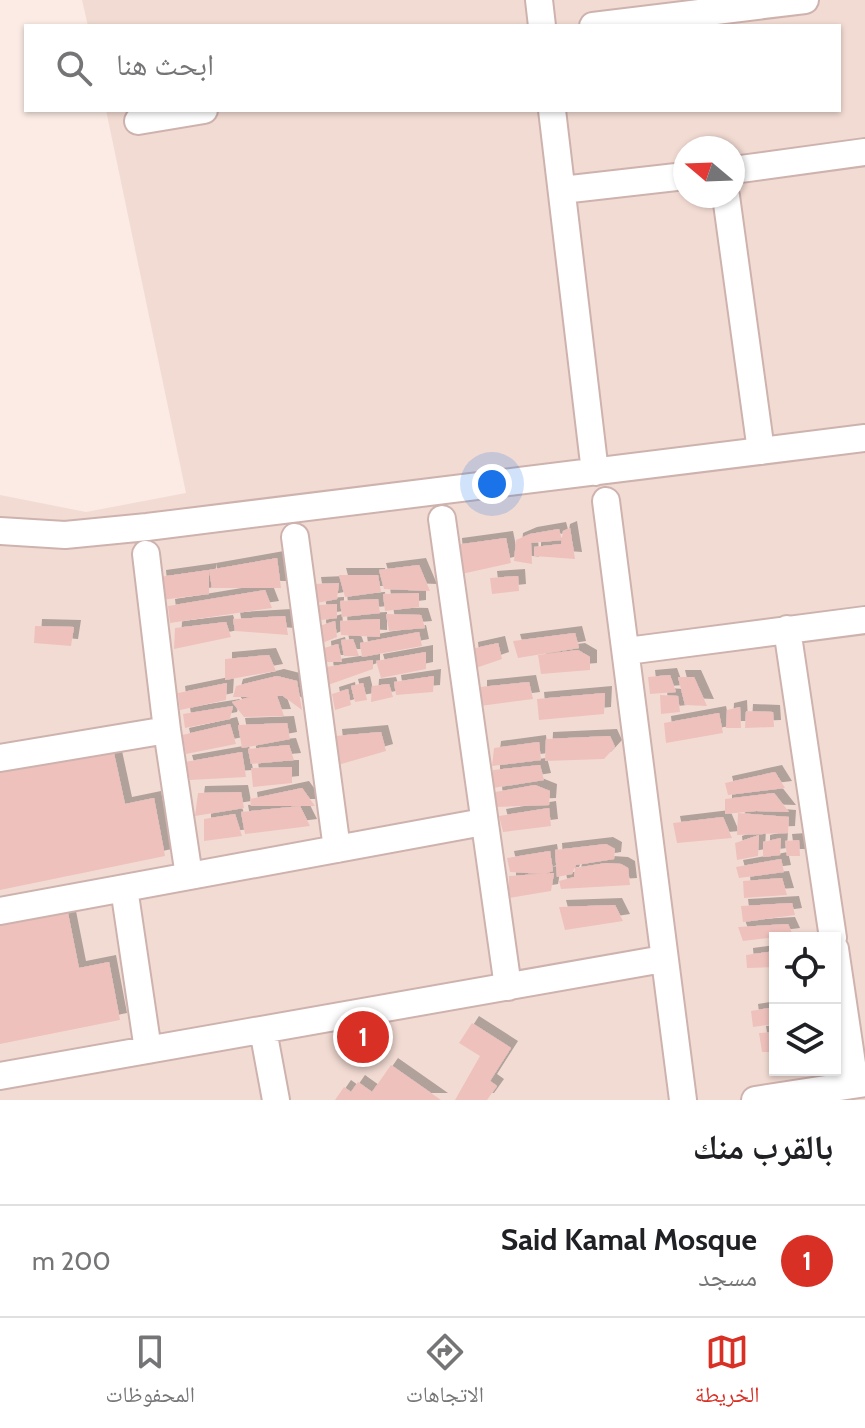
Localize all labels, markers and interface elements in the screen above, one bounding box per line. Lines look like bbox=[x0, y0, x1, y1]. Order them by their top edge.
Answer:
search box bbox=[24, 24, 841, 112]
icon: search bbox=[52, 46, 96, 90]
text: ابحث هنا bbox=[116, 46, 214, 83]
north arrow bbox=[673, 136, 745, 208]
your location bbox=[472, 464, 512, 504]
map controls bbox=[769, 932, 841, 1076]
button: locate bbox=[769, 932, 841, 1004]
button: layers bbox=[769, 1004, 841, 1076]
pin: 1 bbox=[337, 1007, 389, 1067]
text: بالقرب منك bbox=[693, 1126, 833, 1168]
text: Said Kamal Mosque bbox=[501, 1221, 757, 1258]
text: 200 m bbox=[32, 1245, 111, 1277]
text: 1 bbox=[802, 1245, 812, 1277]
text: مسجد bbox=[698, 1261, 757, 1293]
tab: المحفوظات bbox=[105, 1330, 195, 1416]
tab: الاتجاهات bbox=[406, 1330, 484, 1416]
tab: الخريطة bbox=[695, 1330, 760, 1416]

